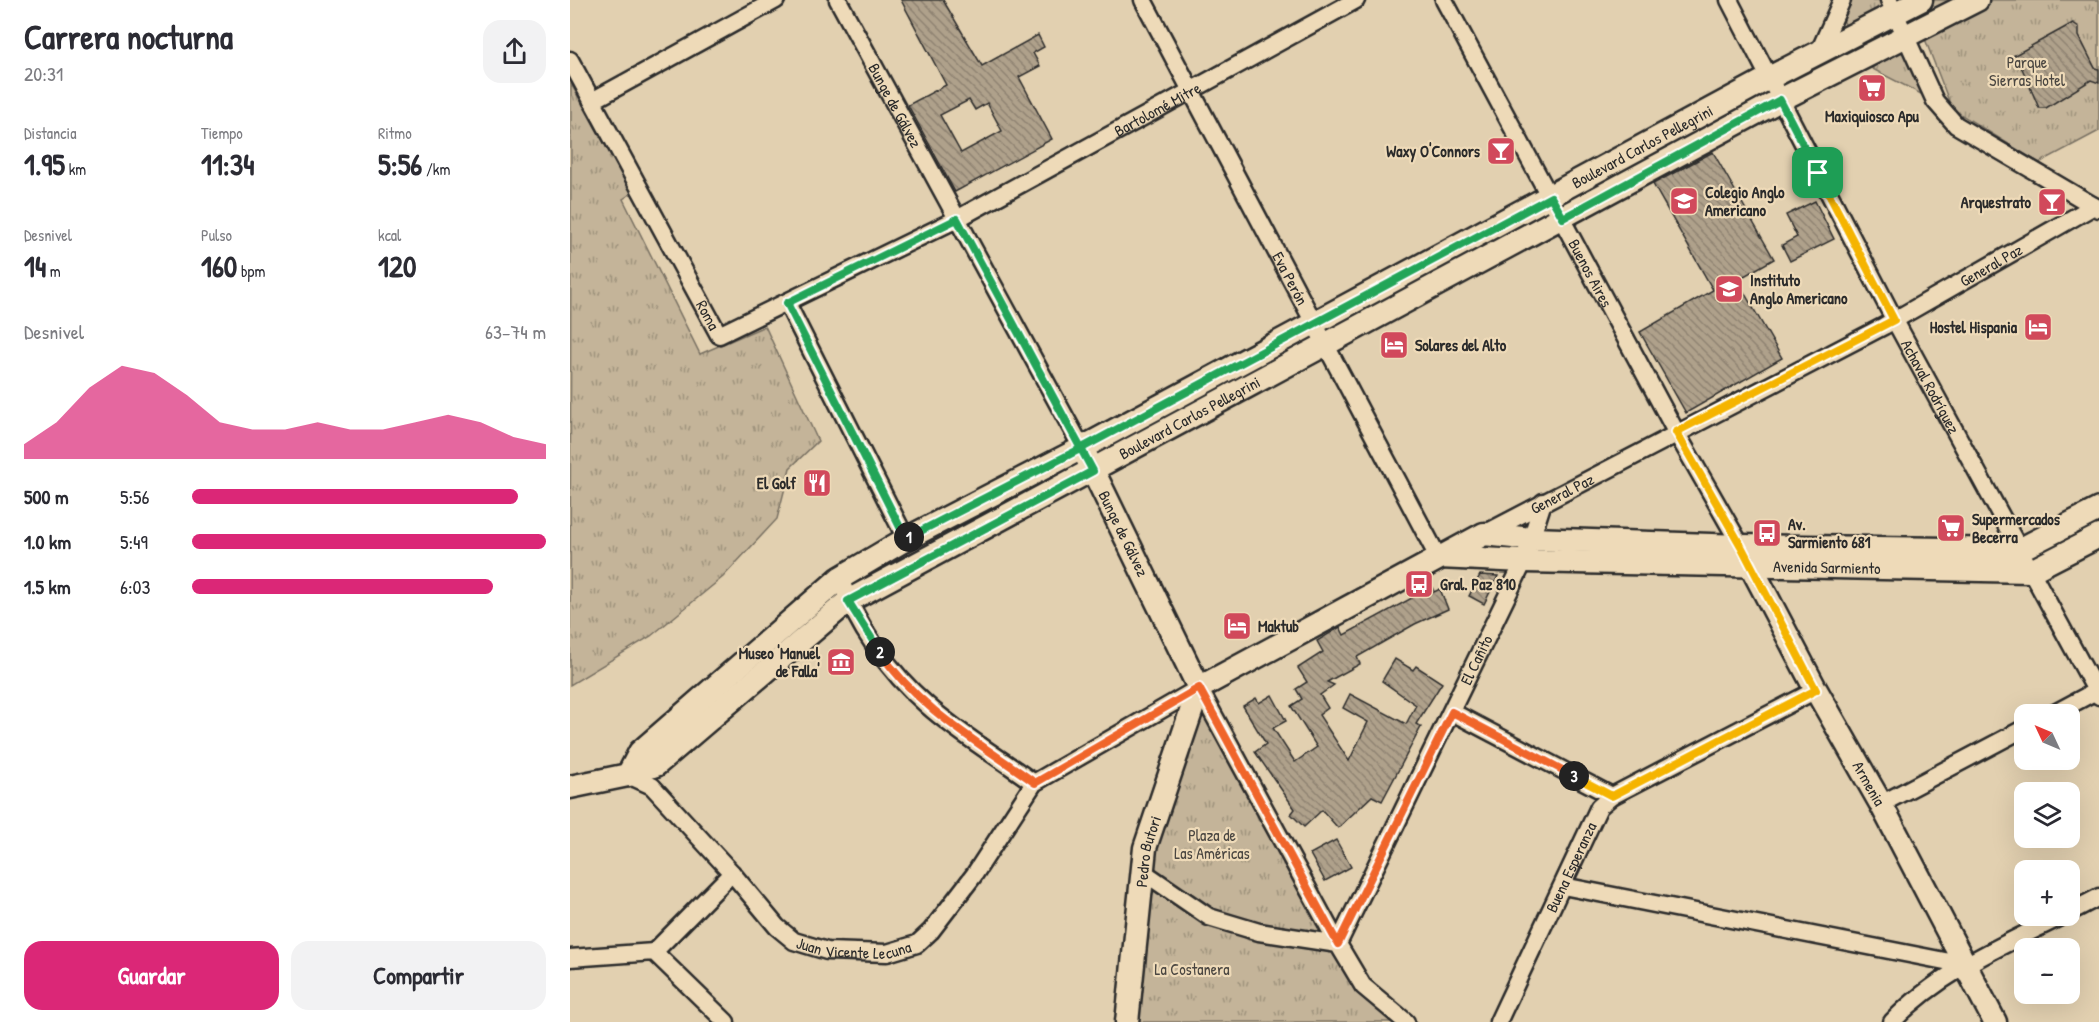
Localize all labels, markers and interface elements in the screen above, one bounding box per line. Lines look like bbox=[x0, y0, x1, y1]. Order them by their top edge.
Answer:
text: Carrera nocturna bbox=[24, 15, 233, 59]
button: share bbox=[483, 20, 546, 83]
park label: Parque Sierras Hotel bbox=[1989, 51, 2066, 91]
street label: Bunge de Gálvez bbox=[863, 59, 927, 152]
text: 20:31 bbox=[24, 60, 63, 87]
supermarket icon: Maxiquiosco Apu bbox=[1856, 72, 1888, 104]
street label: Bartolomé Mitre bbox=[1110, 76, 1205, 142]
street label: Boulevard Carlos Pellegrini bbox=[1568, 99, 1717, 193]
place label: Maxiquiosco Apu bbox=[1825, 105, 1920, 128]
text: Distancia bbox=[24, 122, 76, 144]
text: Tiempo bbox=[201, 122, 243, 144]
text: Ritmo bbox=[378, 122, 412, 144]
bar icon: Waxy O'Connors bbox=[1485, 135, 1517, 167]
place label: Waxy O'Connors bbox=[1386, 140, 1481, 163]
text: 1.95 bbox=[24, 144, 65, 184]
text: 11:34 bbox=[201, 144, 254, 184]
text: 5:56 bbox=[378, 144, 422, 184]
pin bbox=[1792, 147, 1843, 198]
icon: arrive bbox=[1801, 156, 1834, 189]
text: km bbox=[65, 158, 86, 180]
text: /km bbox=[422, 158, 450, 180]
place label: Colegio Anglo Americano bbox=[1705, 181, 1785, 221]
school or university icon: Colegio Anglo Americano bbox=[1668, 185, 1700, 217]
bar icon: Arquestrato bbox=[2036, 186, 2068, 218]
place label: Arquestrato bbox=[1961, 191, 2032, 214]
text: Desnivel bbox=[24, 224, 72, 246]
text: Pulso bbox=[201, 224, 232, 246]
text: kcal bbox=[378, 224, 401, 246]
street label: Buenos Aires bbox=[1563, 235, 1618, 311]
street label: General Paz bbox=[1956, 238, 2026, 292]
text: 14 bbox=[24, 246, 46, 286]
text: 160 bbox=[201, 246, 237, 286]
text: 120 bbox=[378, 246, 416, 286]
street label: Eva Perón bbox=[1267, 248, 1314, 309]
text: m bbox=[46, 260, 61, 282]
text: bpm bbox=[237, 260, 265, 282]
place label: Instituto Anglo Americano bbox=[1750, 269, 1848, 310]
school or university icon: Instituto Anglo Americano bbox=[1713, 273, 1745, 305]
street label: Roma bbox=[691, 296, 725, 334]
hotel icon: Hostel Hispania bbox=[2022, 311, 2054, 343]
place label: Hostel Hispania bbox=[1930, 316, 2018, 339]
text: Desnivel bbox=[24, 318, 84, 345]
text: 63–74 m bbox=[485, 318, 546, 345]
hotel icon: Solares del Alto bbox=[1378, 329, 1410, 361]
place label: Solares del Alto bbox=[1415, 334, 1507, 356]
street label: Achaval Rodríguez bbox=[1896, 335, 1965, 438]
street label: Boulevard Carlos Pellegrini bbox=[1115, 371, 1264, 464]
restaurant icon: El Golf bbox=[801, 467, 833, 499]
street label: General Paz bbox=[1526, 468, 1598, 519]
place label: El Golf bbox=[757, 472, 796, 494]
text: 500 m bbox=[24, 483, 69, 510]
text: 5:56 bbox=[120, 483, 150, 510]
street label: Bunge de Gálvez bbox=[1093, 487, 1154, 580]
place label: Supermercados Becerra bbox=[1972, 508, 2061, 548]
supermarket icon: Supermercados Becerra bbox=[1935, 512, 1967, 544]
place label: Av. Sarmiento 681 bbox=[1788, 513, 1871, 553]
bus stop icon: Av. Sarmiento 681 bbox=[1751, 517, 1783, 549]
pin: 1 bbox=[894, 522, 924, 552]
text: 1 bbox=[906, 526, 912, 548]
text: 1.0 km bbox=[24, 528, 71, 555]
text: 5:49 bbox=[120, 528, 148, 555]
street label: Avenida Sarmiento bbox=[1773, 555, 1881, 579]
bus stop icon: Gral. Paz 810 bbox=[1403, 568, 1435, 600]
text: 1.5 km bbox=[24, 573, 71, 600]
text: 6:03 bbox=[120, 573, 151, 600]
place label: Gral. Paz 810 bbox=[1440, 573, 1516, 595]
hotel icon: Maktub bbox=[1221, 610, 1253, 642]
place label: Maktub bbox=[1258, 615, 1299, 637]
street label: El Cañito bbox=[1455, 631, 1498, 688]
pin: 2 bbox=[865, 637, 895, 667]
text: 2 bbox=[876, 641, 884, 663]
place label: Museo 'Manuel de Falla' bbox=[739, 642, 821, 682]
museum icon: Museo 'Manuel de Falla' bbox=[825, 646, 857, 678]
north arrow bbox=[2014, 704, 2080, 770]
map controls bbox=[2014, 704, 2080, 1004]
street label: Armenia bbox=[1848, 757, 1891, 810]
pin: 3 bbox=[1559, 761, 1589, 791]
text: 3 bbox=[1570, 765, 1578, 787]
button: layers bbox=[2014, 782, 2080, 848]
street label: Pedro Butori bbox=[1130, 813, 1166, 888]
street label: Buena Esperanza bbox=[1540, 818, 1601, 916]
park label: Plaza de Las Américas bbox=[1174, 824, 1250, 864]
button: + bbox=[2014, 860, 2080, 926]
street label: Juan Vicente Lecuna bbox=[794, 931, 914, 964]
button: − bbox=[2014, 938, 2080, 1004]
button: Guardar bbox=[24, 941, 279, 1010]
button: Compartir bbox=[291, 941, 546, 1010]
park label: La Costanera bbox=[1154, 958, 1230, 980]

